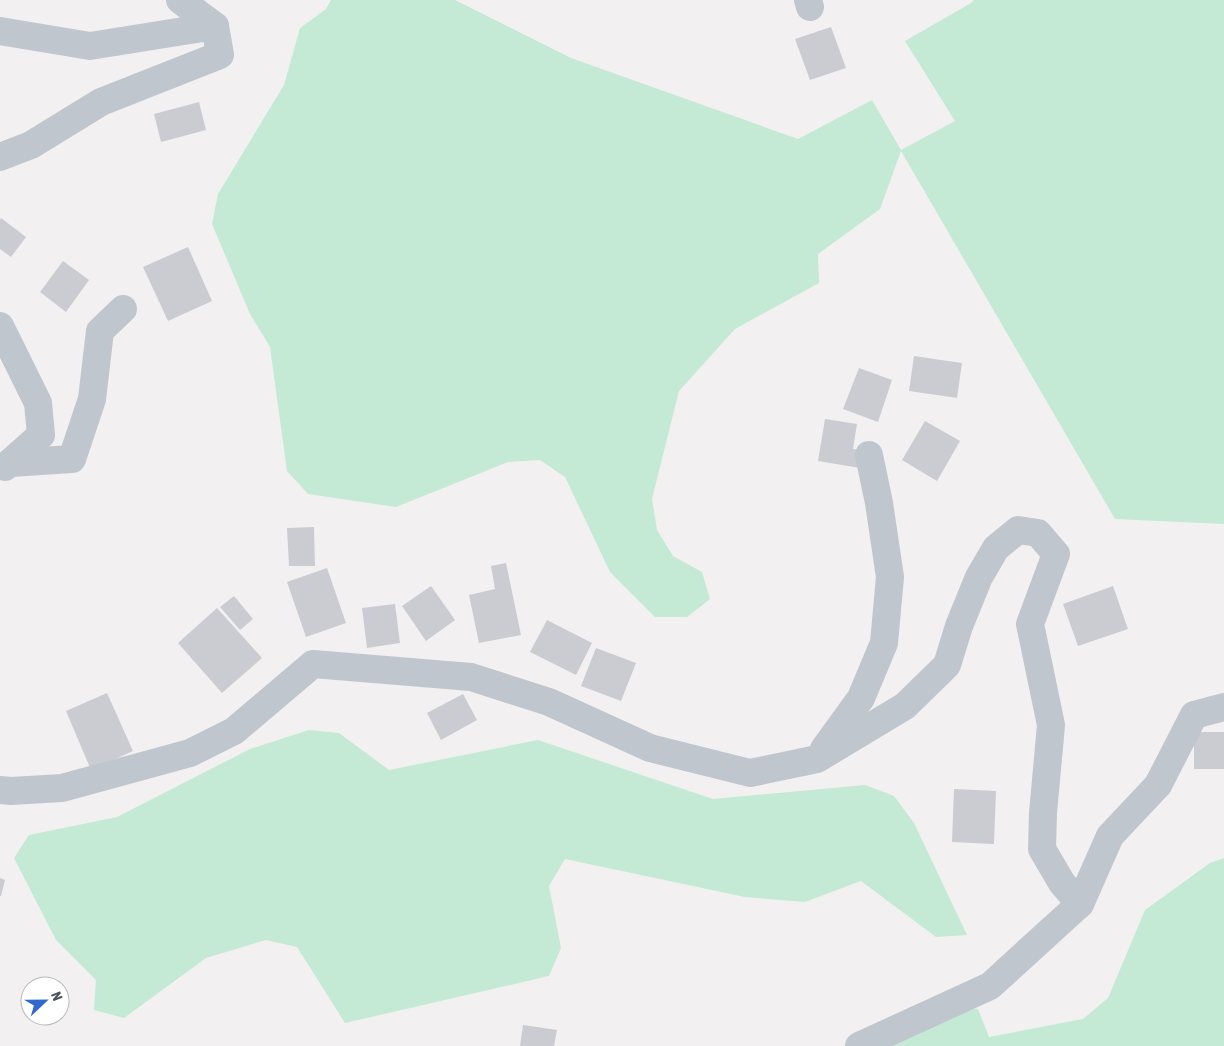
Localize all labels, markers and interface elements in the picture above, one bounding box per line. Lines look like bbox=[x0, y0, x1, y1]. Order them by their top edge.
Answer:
north arrow bbox=[20, 976, 70, 1026]
text: N bbox=[48, 989, 66, 1003]

